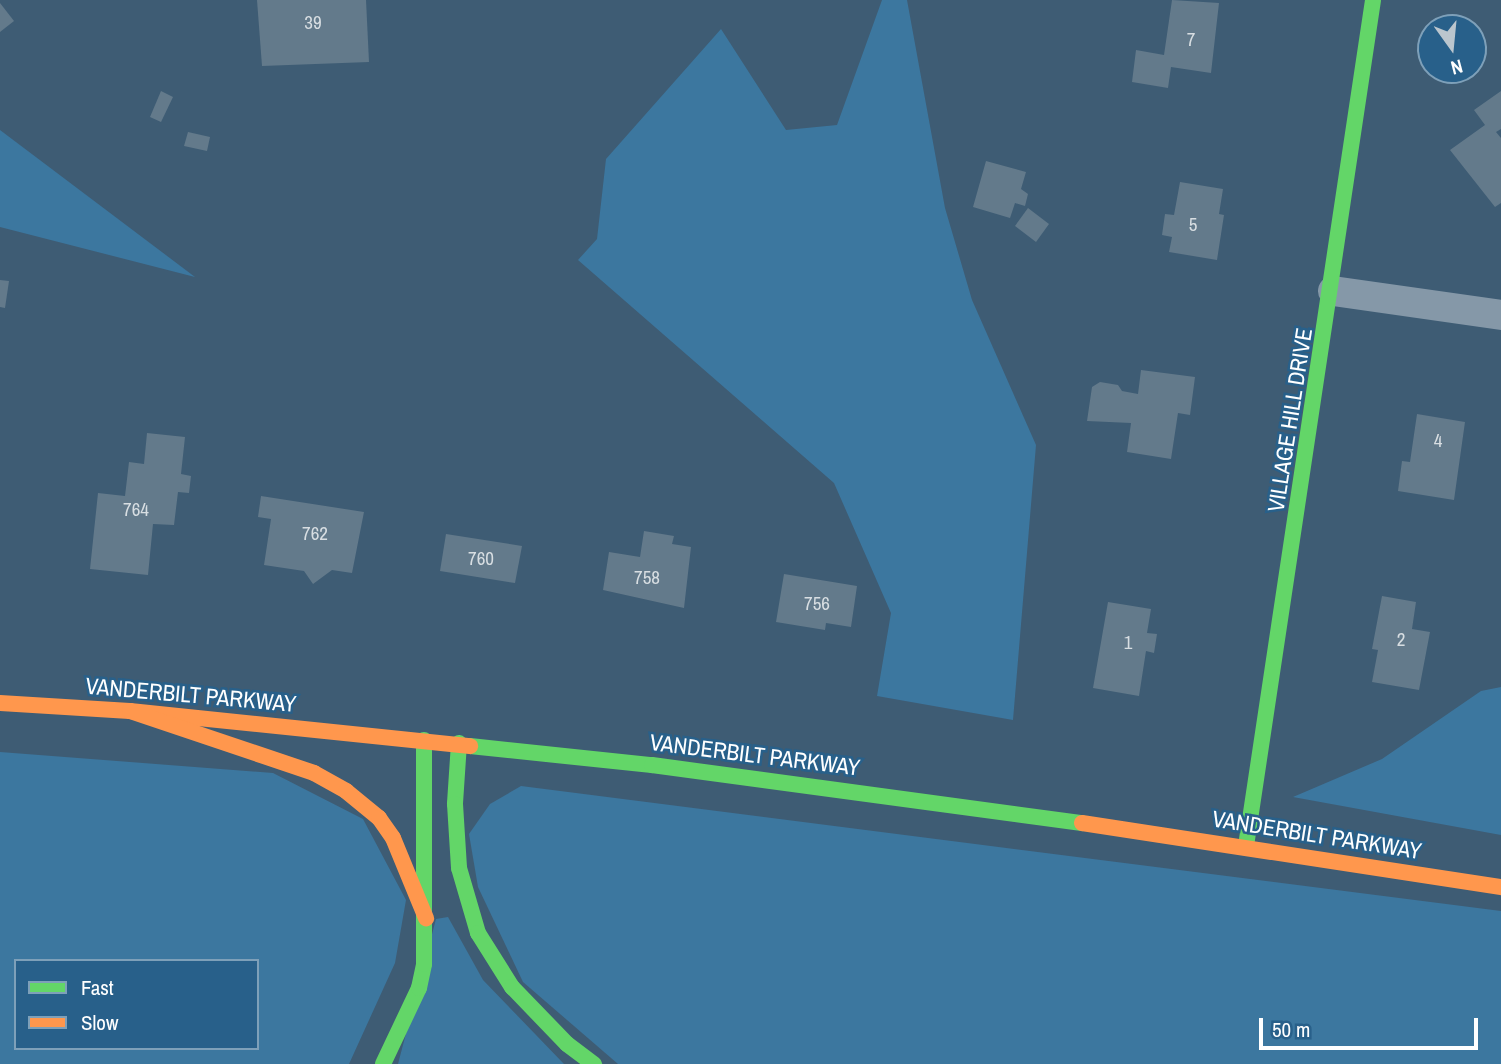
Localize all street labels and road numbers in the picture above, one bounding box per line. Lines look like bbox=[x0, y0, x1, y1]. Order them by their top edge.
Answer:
street label: VILLAGE HILL DRIVE bbox=[1262, 326, 1318, 514]
street label: VANDERBILT PARKWAY bbox=[84, 672, 298, 718]
street label: VANDERBILT PARKWAY bbox=[648, 728, 862, 782]
street label: VANDERBILT PARKWAY bbox=[1210, 805, 1424, 865]

